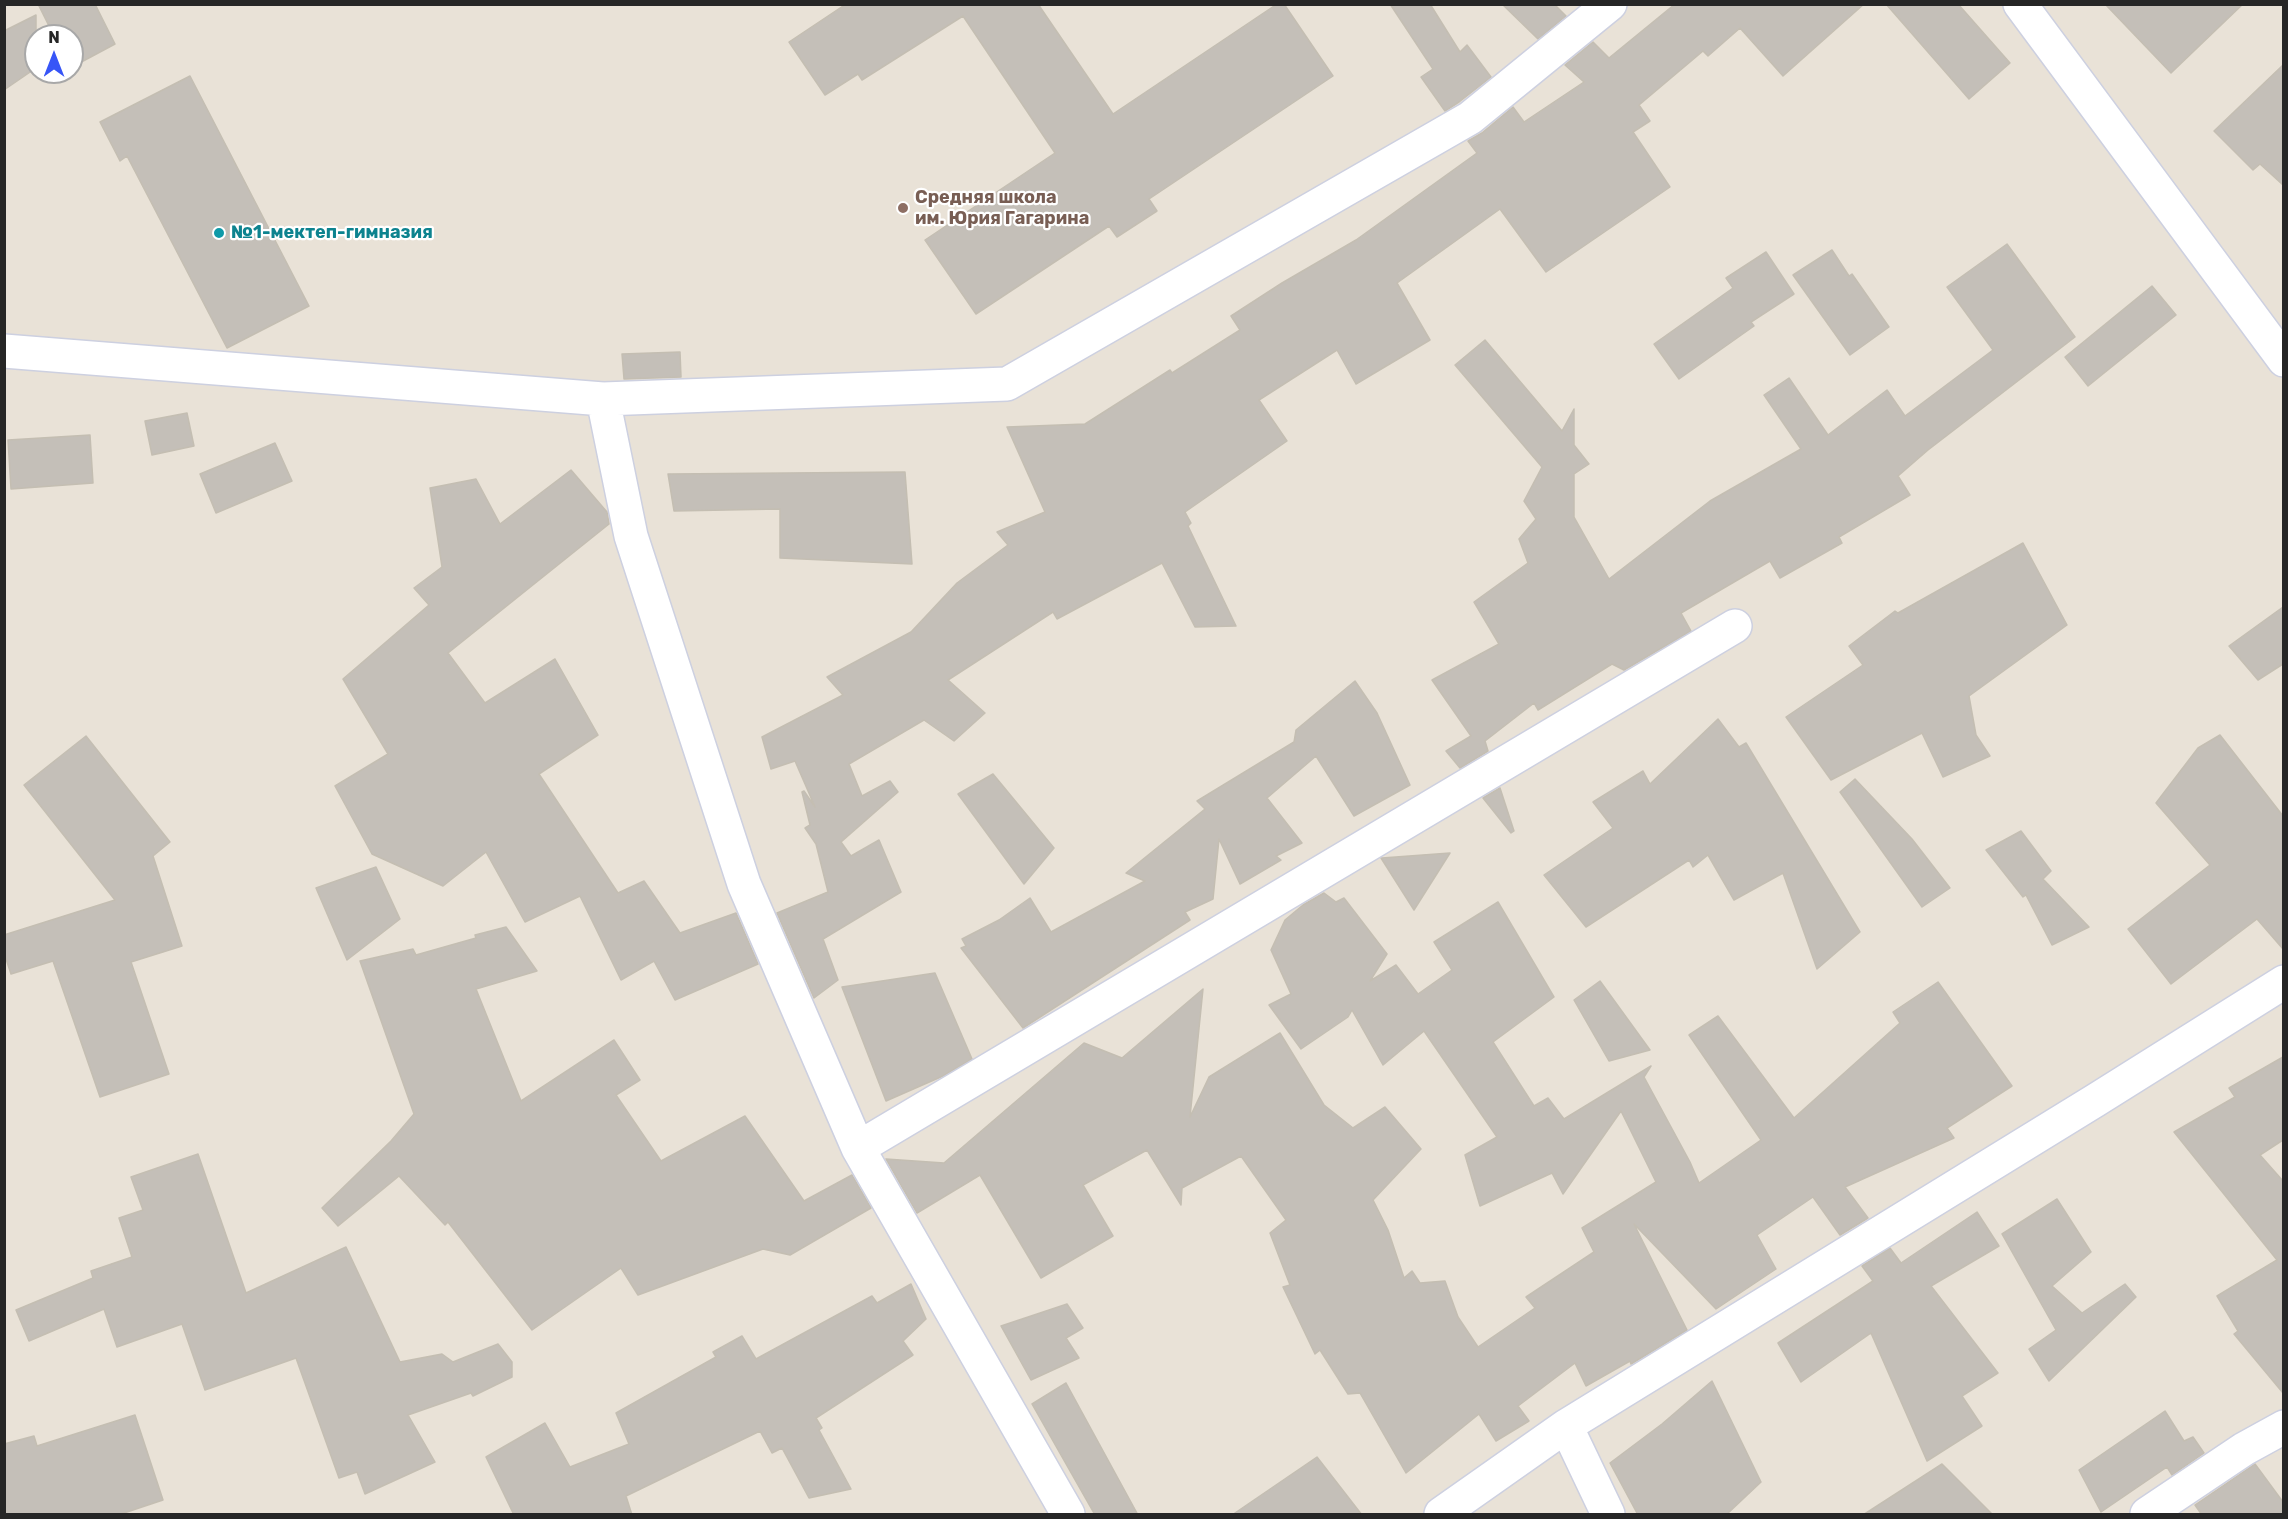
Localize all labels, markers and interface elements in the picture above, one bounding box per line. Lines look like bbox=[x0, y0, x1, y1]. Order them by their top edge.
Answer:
north arrow bbox=[24, 24, 84, 84]
text: N bbox=[48, 28, 60, 47]
place label: Средняя школа им. Юрия Гагарина bbox=[915, 187, 1089, 230]
marker: Средняя школа им. Юрия Гагарина bbox=[896, 201, 910, 215]
place label: №1-мектеп-гимназия bbox=[231, 222, 433, 244]
marker: №1-мектеп-гимназия bbox=[212, 226, 226, 240]

